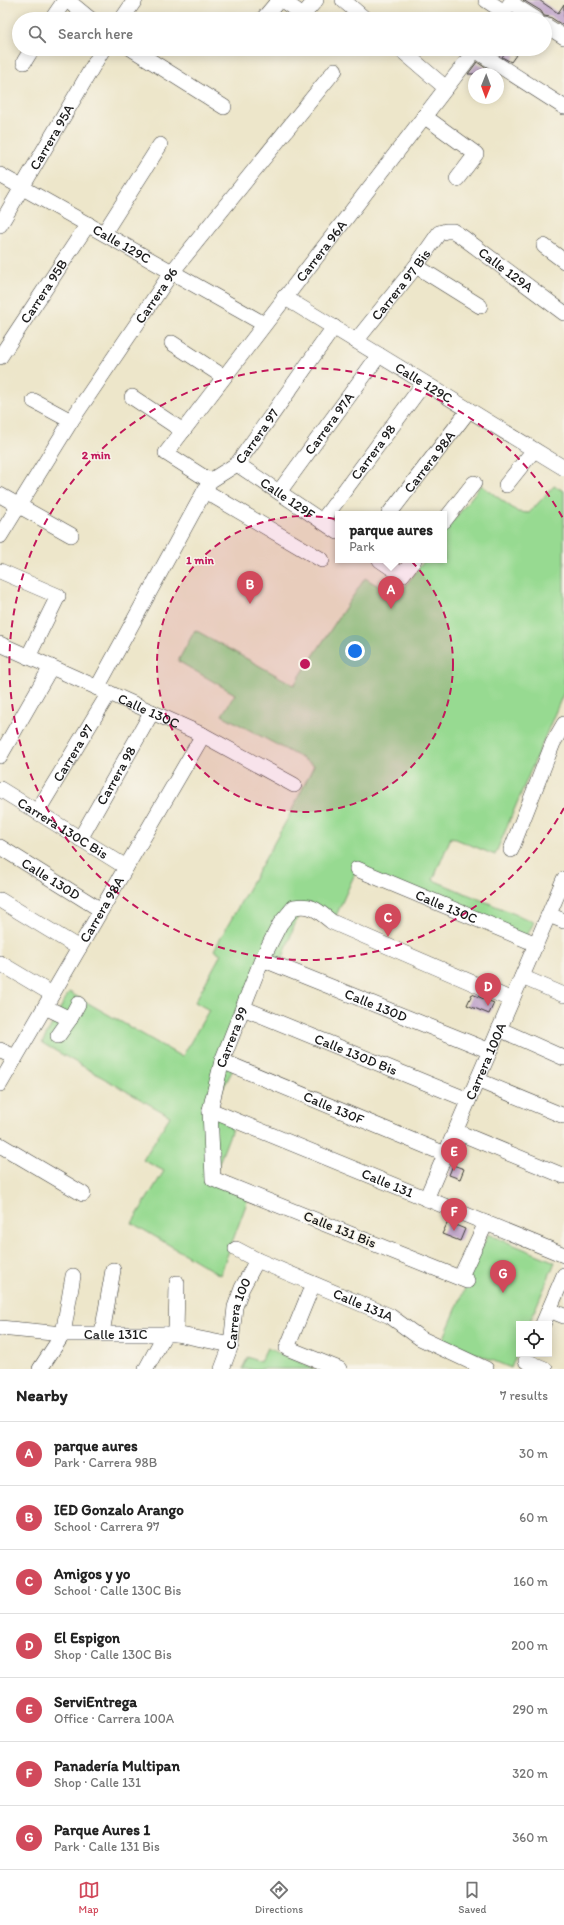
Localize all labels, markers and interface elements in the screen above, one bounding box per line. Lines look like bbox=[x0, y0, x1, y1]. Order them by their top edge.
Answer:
search box bbox=[12, 12, 552, 56]
icon: search bbox=[26, 23, 48, 45]
text: Search here bbox=[58, 25, 133, 43]
north arrow bbox=[468, 68, 504, 104]
street label: Carrera 95A bbox=[26, 101, 78, 173]
street label: Carrera 96A bbox=[292, 217, 351, 285]
street label: Calle 129C bbox=[90, 221, 154, 267]
street label: Calle 129A bbox=[475, 244, 536, 296]
street label: Carrera 97 Bis bbox=[368, 246, 434, 324]
street label: Carrera 95B bbox=[17, 256, 71, 327]
street label: Carrera 96 bbox=[131, 264, 182, 327]
street label: Calle 129C bbox=[392, 359, 456, 407]
street label: Carrera 97A bbox=[301, 389, 358, 458]
street label: Carrera 97 bbox=[232, 405, 283, 467]
street label: Carrera 98 bbox=[347, 421, 400, 483]
street label: Carrera 98A bbox=[400, 428, 459, 496]
text: 2 min bbox=[82, 448, 111, 462]
street label: Calle 129F bbox=[257, 474, 319, 523]
popup bbox=[335, 511, 447, 563]
text: parque aures bbox=[349, 521, 433, 539]
text: Park bbox=[349, 539, 375, 554]
text: 1 min bbox=[186, 553, 215, 567]
pin: B bbox=[237, 571, 263, 604]
pin: A bbox=[378, 576, 404, 609]
your location bbox=[345, 641, 365, 661]
centre of rings bbox=[298, 657, 312, 671]
street label: Calle 130C bbox=[115, 690, 182, 732]
street label: Carrera 97 bbox=[49, 721, 97, 785]
street label: Carrera 98 bbox=[93, 743, 140, 808]
street label: Carrera 130C Bis bbox=[14, 794, 111, 863]
street label: Calle 130D bbox=[18, 854, 83, 904]
street label: Carrera 98A bbox=[76, 873, 128, 946]
street label: Calle 130C bbox=[413, 886, 480, 928]
pin: C bbox=[375, 904, 401, 937]
pin: D bbox=[475, 973, 501, 1006]
street label: Calle 130D bbox=[342, 985, 410, 1026]
street label: Carrera 99 bbox=[213, 1004, 252, 1069]
street label: Carrera 100A bbox=[462, 1020, 510, 1103]
street label: Calle 130D Bis bbox=[312, 1030, 400, 1079]
street label: Calle 130F bbox=[301, 1088, 367, 1129]
pin: E bbox=[441, 1138, 467, 1171]
street label: Calle 131 bbox=[359, 1165, 416, 1202]
pin: F bbox=[441, 1198, 467, 1231]
street label: Calle 131 Bis bbox=[301, 1207, 379, 1252]
pin: G bbox=[490, 1260, 516, 1293]
street label: Carrera 100 bbox=[223, 1275, 255, 1350]
street label: Calle 131A bbox=[330, 1285, 396, 1325]
map controls bbox=[516, 1321, 552, 1357]
button: locate bbox=[516, 1321, 552, 1357]
street label: Calle 131C bbox=[84, 1326, 148, 1343]
text: Nearby bbox=[16, 1385, 68, 1405]
text: 7 results bbox=[500, 1388, 548, 1403]
text: parque aures bbox=[54, 1437, 138, 1455]
text: A bbox=[25, 1446, 33, 1461]
text: 30 m bbox=[519, 1446, 548, 1461]
text: Park · Carrera 98B bbox=[54, 1455, 157, 1470]
text: IED Gonzalo Arango bbox=[54, 1501, 184, 1519]
text: B bbox=[25, 1510, 33, 1525]
text: 60 m bbox=[519, 1510, 548, 1525]
text: School · Carrera 97 bbox=[54, 1519, 159, 1534]
text: Amigos y yo bbox=[54, 1565, 131, 1583]
text: C bbox=[25, 1574, 33, 1589]
text: 160 m bbox=[513, 1574, 548, 1589]
text: School · Calle 130C Bis bbox=[54, 1583, 181, 1598]
text: El Espigon bbox=[54, 1629, 120, 1647]
text: D bbox=[25, 1638, 33, 1653]
text: 200 m bbox=[511, 1638, 548, 1653]
text: Shop · Calle 130C Bis bbox=[54, 1647, 172, 1662]
text: ServiEntrega bbox=[54, 1693, 137, 1711]
text: E bbox=[25, 1702, 33, 1717]
text: 290 m bbox=[512, 1702, 548, 1717]
text: Office · Carrera 100A bbox=[54, 1711, 174, 1726]
text: Panadería Multipan bbox=[54, 1757, 180, 1775]
text: F bbox=[26, 1766, 32, 1781]
text: 320 m bbox=[512, 1766, 548, 1781]
text: Shop · Calle 131 bbox=[54, 1775, 141, 1790]
text: Parque Aures 1 bbox=[54, 1821, 150, 1839]
text: G bbox=[25, 1830, 33, 1845]
text: 360 m bbox=[512, 1830, 548, 1845]
text: Park · Calle 131 Bis bbox=[54, 1839, 160, 1854]
tab: Map bbox=[78, 1879, 100, 1916]
tab: Directions bbox=[255, 1879, 303, 1916]
tab: Saved bbox=[458, 1879, 486, 1916]

